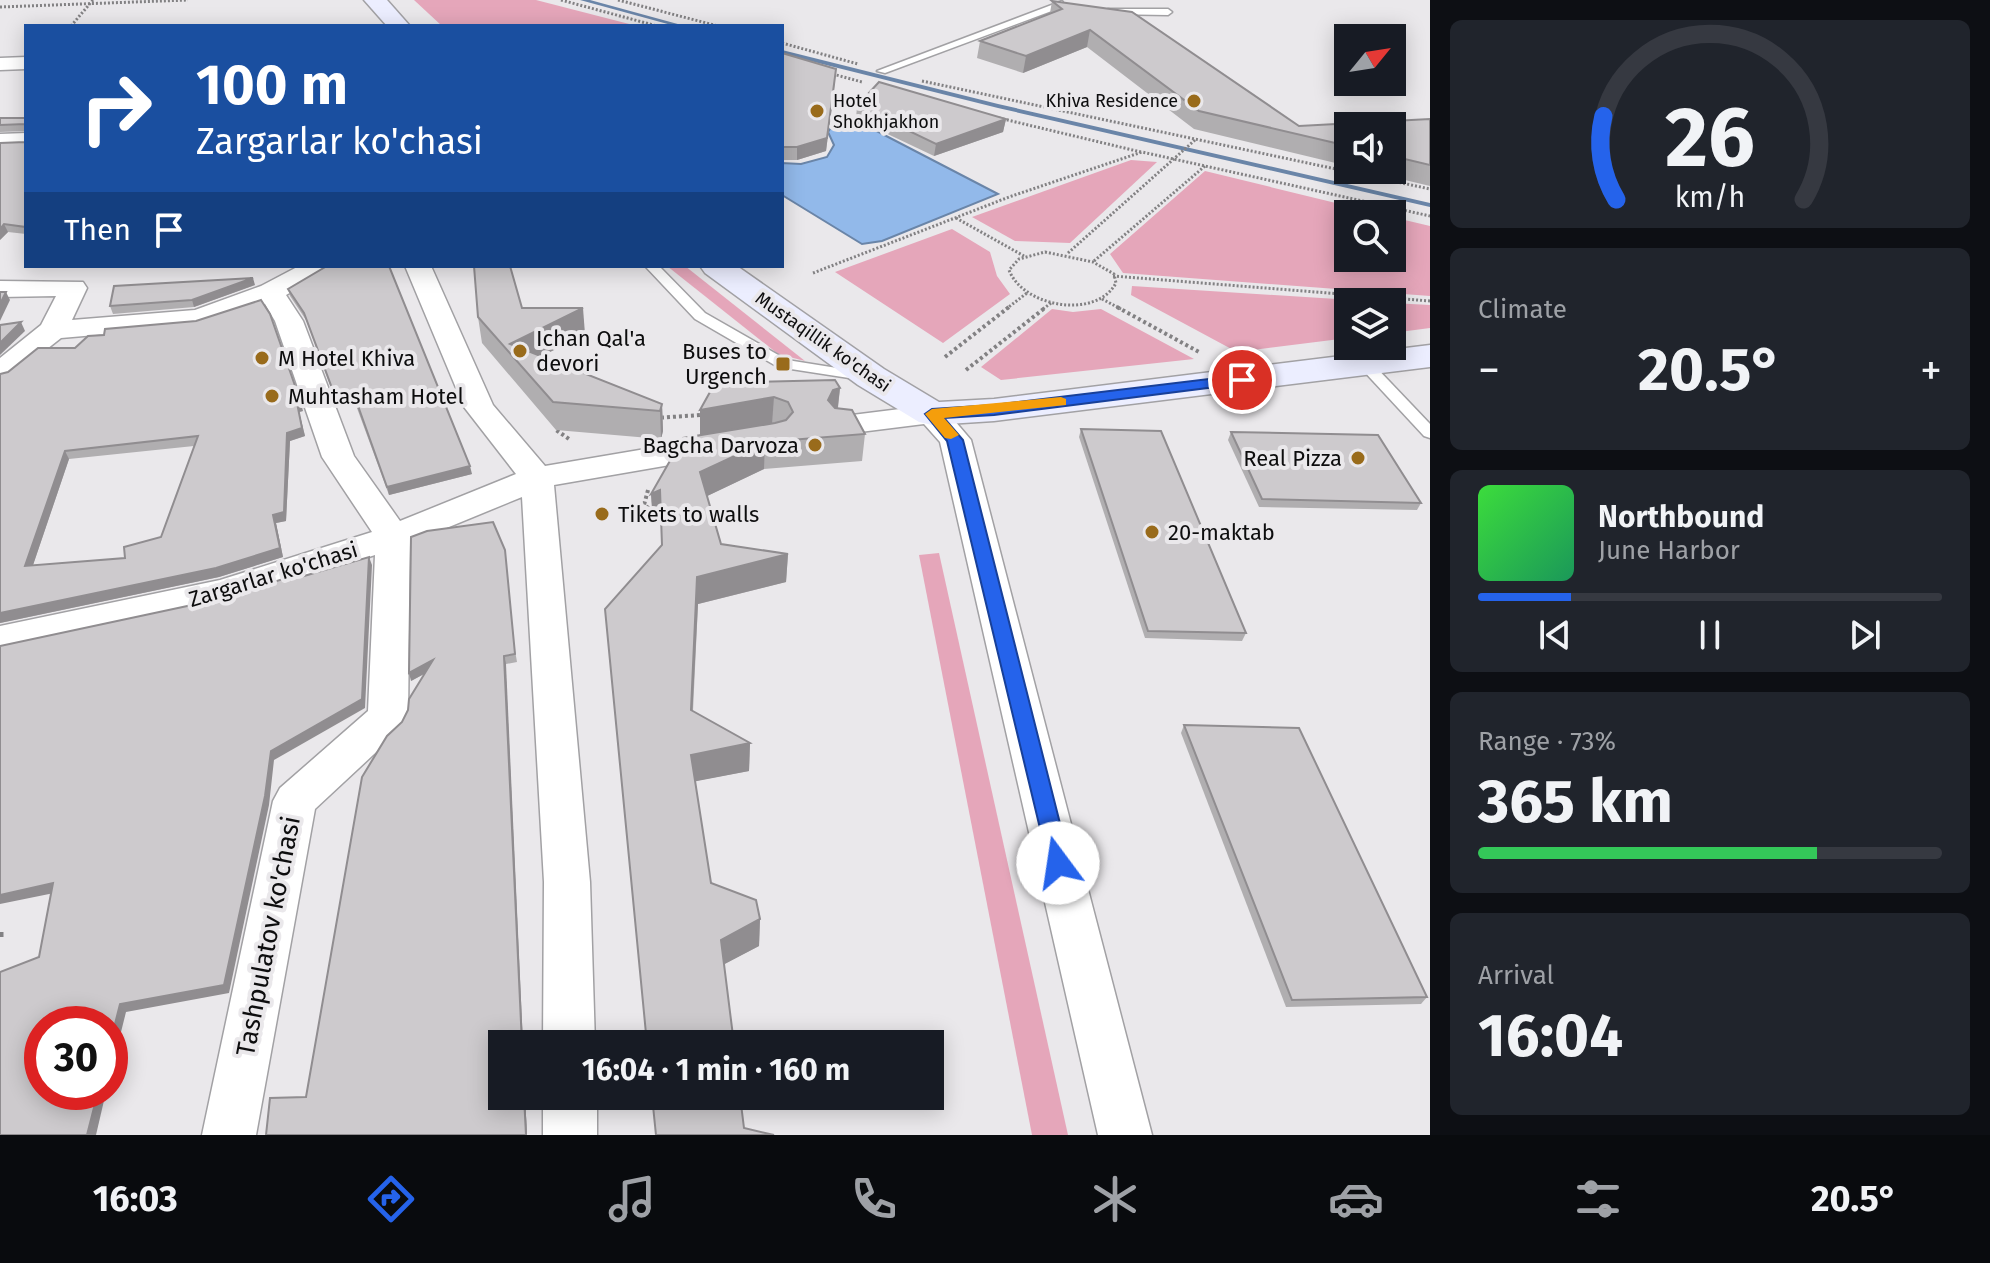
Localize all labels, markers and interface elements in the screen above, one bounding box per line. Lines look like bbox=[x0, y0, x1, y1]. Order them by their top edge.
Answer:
north arrow bbox=[1334, 24, 1406, 96]
map controls bbox=[1334, 24, 1406, 360]
text: 100 m bbox=[196, 52, 348, 119]
icon: right bbox=[64, 56, 168, 160]
text: 26 bbox=[1665, 88, 1755, 188]
place label: Hotel Shokhjakhon bbox=[833, 90, 939, 133]
place label: Khiva Residence bbox=[1046, 90, 1178, 112]
marker: Khiva Residence bbox=[1185, 92, 1203, 110]
marker: Hotel Shokhjakhon bbox=[808, 102, 826, 120]
button: sound bbox=[1334, 112, 1406, 184]
text: Zargarlar ko'chasi bbox=[196, 120, 483, 164]
text: km/h bbox=[1675, 180, 1745, 215]
button: search bbox=[1334, 200, 1406, 272]
icon: arrive bbox=[147, 208, 191, 252]
text: Then bbox=[64, 212, 131, 248]
street label: Mustaqillik ko'chasi bbox=[751, 287, 895, 397]
button: layers bbox=[1334, 288, 1406, 360]
text: Climate bbox=[1478, 294, 1567, 325]
place label: Ichan Qal'a devori bbox=[536, 325, 646, 377]
text: 20.5° bbox=[1638, 334, 1782, 406]
place label: Buses to Urgench bbox=[682, 338, 767, 390]
marker: Ichan Qal'a devori bbox=[511, 342, 529, 360]
text: − bbox=[1478, 344, 1500, 397]
text: + bbox=[1920, 344, 1942, 397]
place label: M Hotel Khiva bbox=[278, 345, 415, 372]
pin bbox=[1208, 346, 1276, 414]
marker: M Hotel Khiva bbox=[253, 349, 271, 367]
marker: Buses to Urgench bbox=[774, 355, 792, 373]
icon: arrive bbox=[1220, 358, 1264, 402]
place label: Muhtasham Hotel bbox=[288, 383, 464, 410]
marker: Muhtasham Hotel bbox=[263, 387, 281, 405]
place label: Bagcha Darvoza bbox=[642, 432, 799, 459]
marker: Bagcha Darvoza bbox=[806, 436, 824, 454]
place label: Real Pizza bbox=[1243, 445, 1342, 472]
marker: Real Pizza bbox=[1349, 449, 1367, 467]
text: Northbound bbox=[1598, 499, 1764, 535]
place label: Tikets to walls bbox=[618, 501, 759, 528]
marker: Tikets to walls bbox=[593, 505, 611, 523]
place label: 20-maktab bbox=[1168, 519, 1275, 546]
marker: 20-maktab bbox=[1143, 523, 1161, 541]
text: June Harbor bbox=[1598, 535, 1740, 566]
street label: Zargarlar ko'chasi bbox=[185, 536, 361, 613]
icon: previous bbox=[1533, 613, 1577, 657]
icon: pause bbox=[1688, 613, 1732, 657]
icon: next bbox=[1843, 613, 1887, 657]
text: Range · 73% bbox=[1478, 726, 1616, 757]
text: 365 km bbox=[1478, 766, 1673, 838]
street label: Tashpulatov ko'chasi bbox=[230, 813, 307, 1059]
position arrow bbox=[1016, 821, 1100, 905]
text: Arrival bbox=[1478, 960, 1554, 991]
text: 16:04 bbox=[1478, 1000, 1623, 1072]
speed limit sign: 30 bbox=[24, 1006, 128, 1110]
text: 16:04 · 1 min · 160 m bbox=[582, 1052, 850, 1088]
icon: directions bbox=[363, 1171, 419, 1227]
icon: music bbox=[604, 1171, 660, 1227]
icon: phone bbox=[846, 1171, 902, 1227]
icon: climate bbox=[1087, 1171, 1143, 1227]
icon: car bbox=[1328, 1171, 1384, 1227]
icon: filters bbox=[1570, 1171, 1626, 1227]
text: 16:03 bbox=[93, 1177, 178, 1221]
text: 20.5° bbox=[1811, 1177, 1897, 1221]

